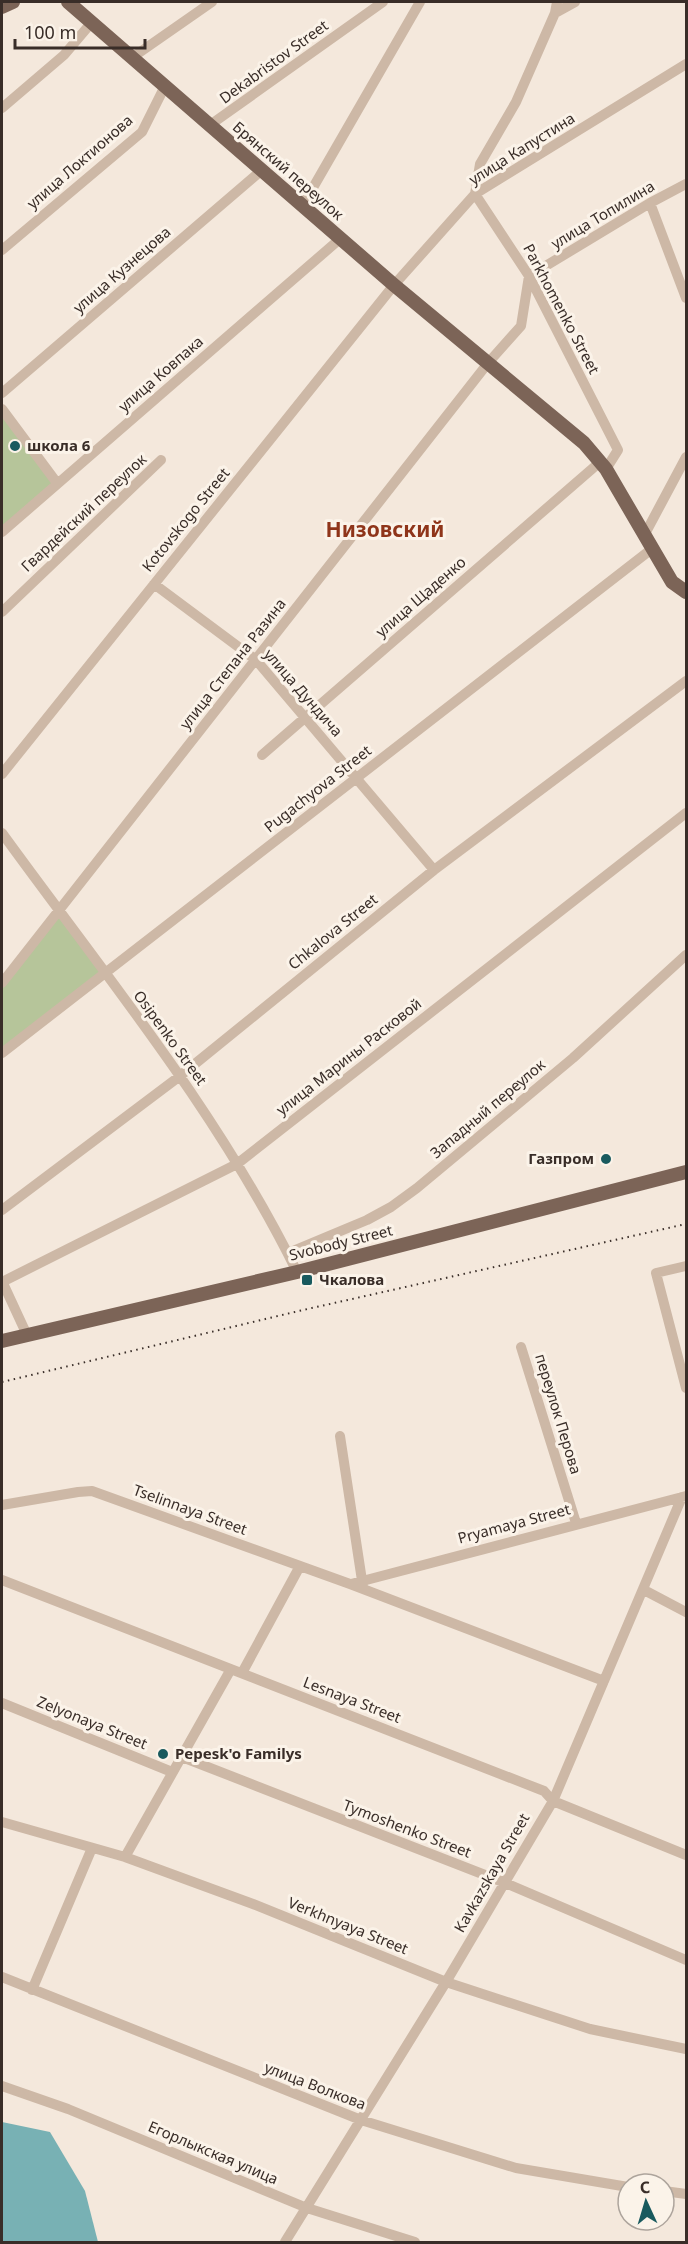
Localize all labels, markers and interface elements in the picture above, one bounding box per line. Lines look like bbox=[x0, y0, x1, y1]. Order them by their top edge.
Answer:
scale bar bbox=[15, 12, 146, 50]
street label: Dekabristov Street bbox=[215, 15, 332, 107]
text: 100 m bbox=[24, 20, 76, 44]
street label: улица Капустина bbox=[465, 107, 578, 189]
street label: улица Локтионова bbox=[22, 110, 136, 213]
street label: Брянский переулок bbox=[229, 117, 348, 224]
street label: улица Топилина bbox=[547, 175, 658, 253]
street label: улица Кузнецова bbox=[68, 221, 174, 317]
street label: Parkhomenko Street bbox=[519, 240, 605, 378]
street label: улица Ковпака bbox=[114, 331, 207, 416]
place label: школа 6 bbox=[27, 435, 91, 455]
marker: школа 6 bbox=[8, 439, 22, 453]
street label: Гвардейский переулок bbox=[16, 449, 150, 576]
street label: Kotovskogo Street bbox=[137, 463, 234, 576]
district label: Низовский bbox=[326, 515, 444, 543]
street label: улица Щаденко bbox=[371, 551, 470, 641]
street label: улица Степана Разина bbox=[175, 594, 290, 733]
street label: улица Дундича bbox=[260, 644, 347, 741]
street label: Pugachyova Street bbox=[260, 740, 375, 836]
street label: Chkalova Street bbox=[283, 889, 382, 973]
street label: Osipenko Street bbox=[130, 986, 212, 1089]
street label: улица Марины Расковой bbox=[272, 993, 425, 1119]
street label: Западный переулок bbox=[426, 1054, 549, 1162]
place label: Газпром bbox=[528, 1148, 594, 1168]
marker: Газпром bbox=[599, 1152, 613, 1166]
street label: Svobody Street bbox=[287, 1219, 395, 1265]
place label: Чкалова bbox=[319, 1269, 384, 1289]
marker: Чкалова bbox=[300, 1273, 314, 1287]
street label: переулок Перова bbox=[531, 1351, 587, 1476]
street label: Tselinnaya Street bbox=[131, 1479, 251, 1539]
street label: Pryamaya Street bbox=[455, 1498, 573, 1548]
street label: Lesnaya Street bbox=[301, 1671, 405, 1727]
street label: Zelyonaya Street bbox=[34, 1691, 151, 1754]
place label: Pepesk'o Familys bbox=[175, 1743, 302, 1763]
marker: Pepesk'o Familys bbox=[156, 1747, 170, 1761]
street label: Tymoshenko Street bbox=[340, 1794, 475, 1862]
street label: Kavkazskaya Street bbox=[449, 1809, 534, 1936]
street label: Verkhnyaya Street bbox=[285, 1892, 412, 1959]
street label: улица Волкова bbox=[262, 2057, 369, 2114]
street label: Егорлыкская улица bbox=[145, 2116, 281, 2188]
north arrow bbox=[616, 2172, 676, 2232]
text: С bbox=[639, 2176, 651, 2198]

